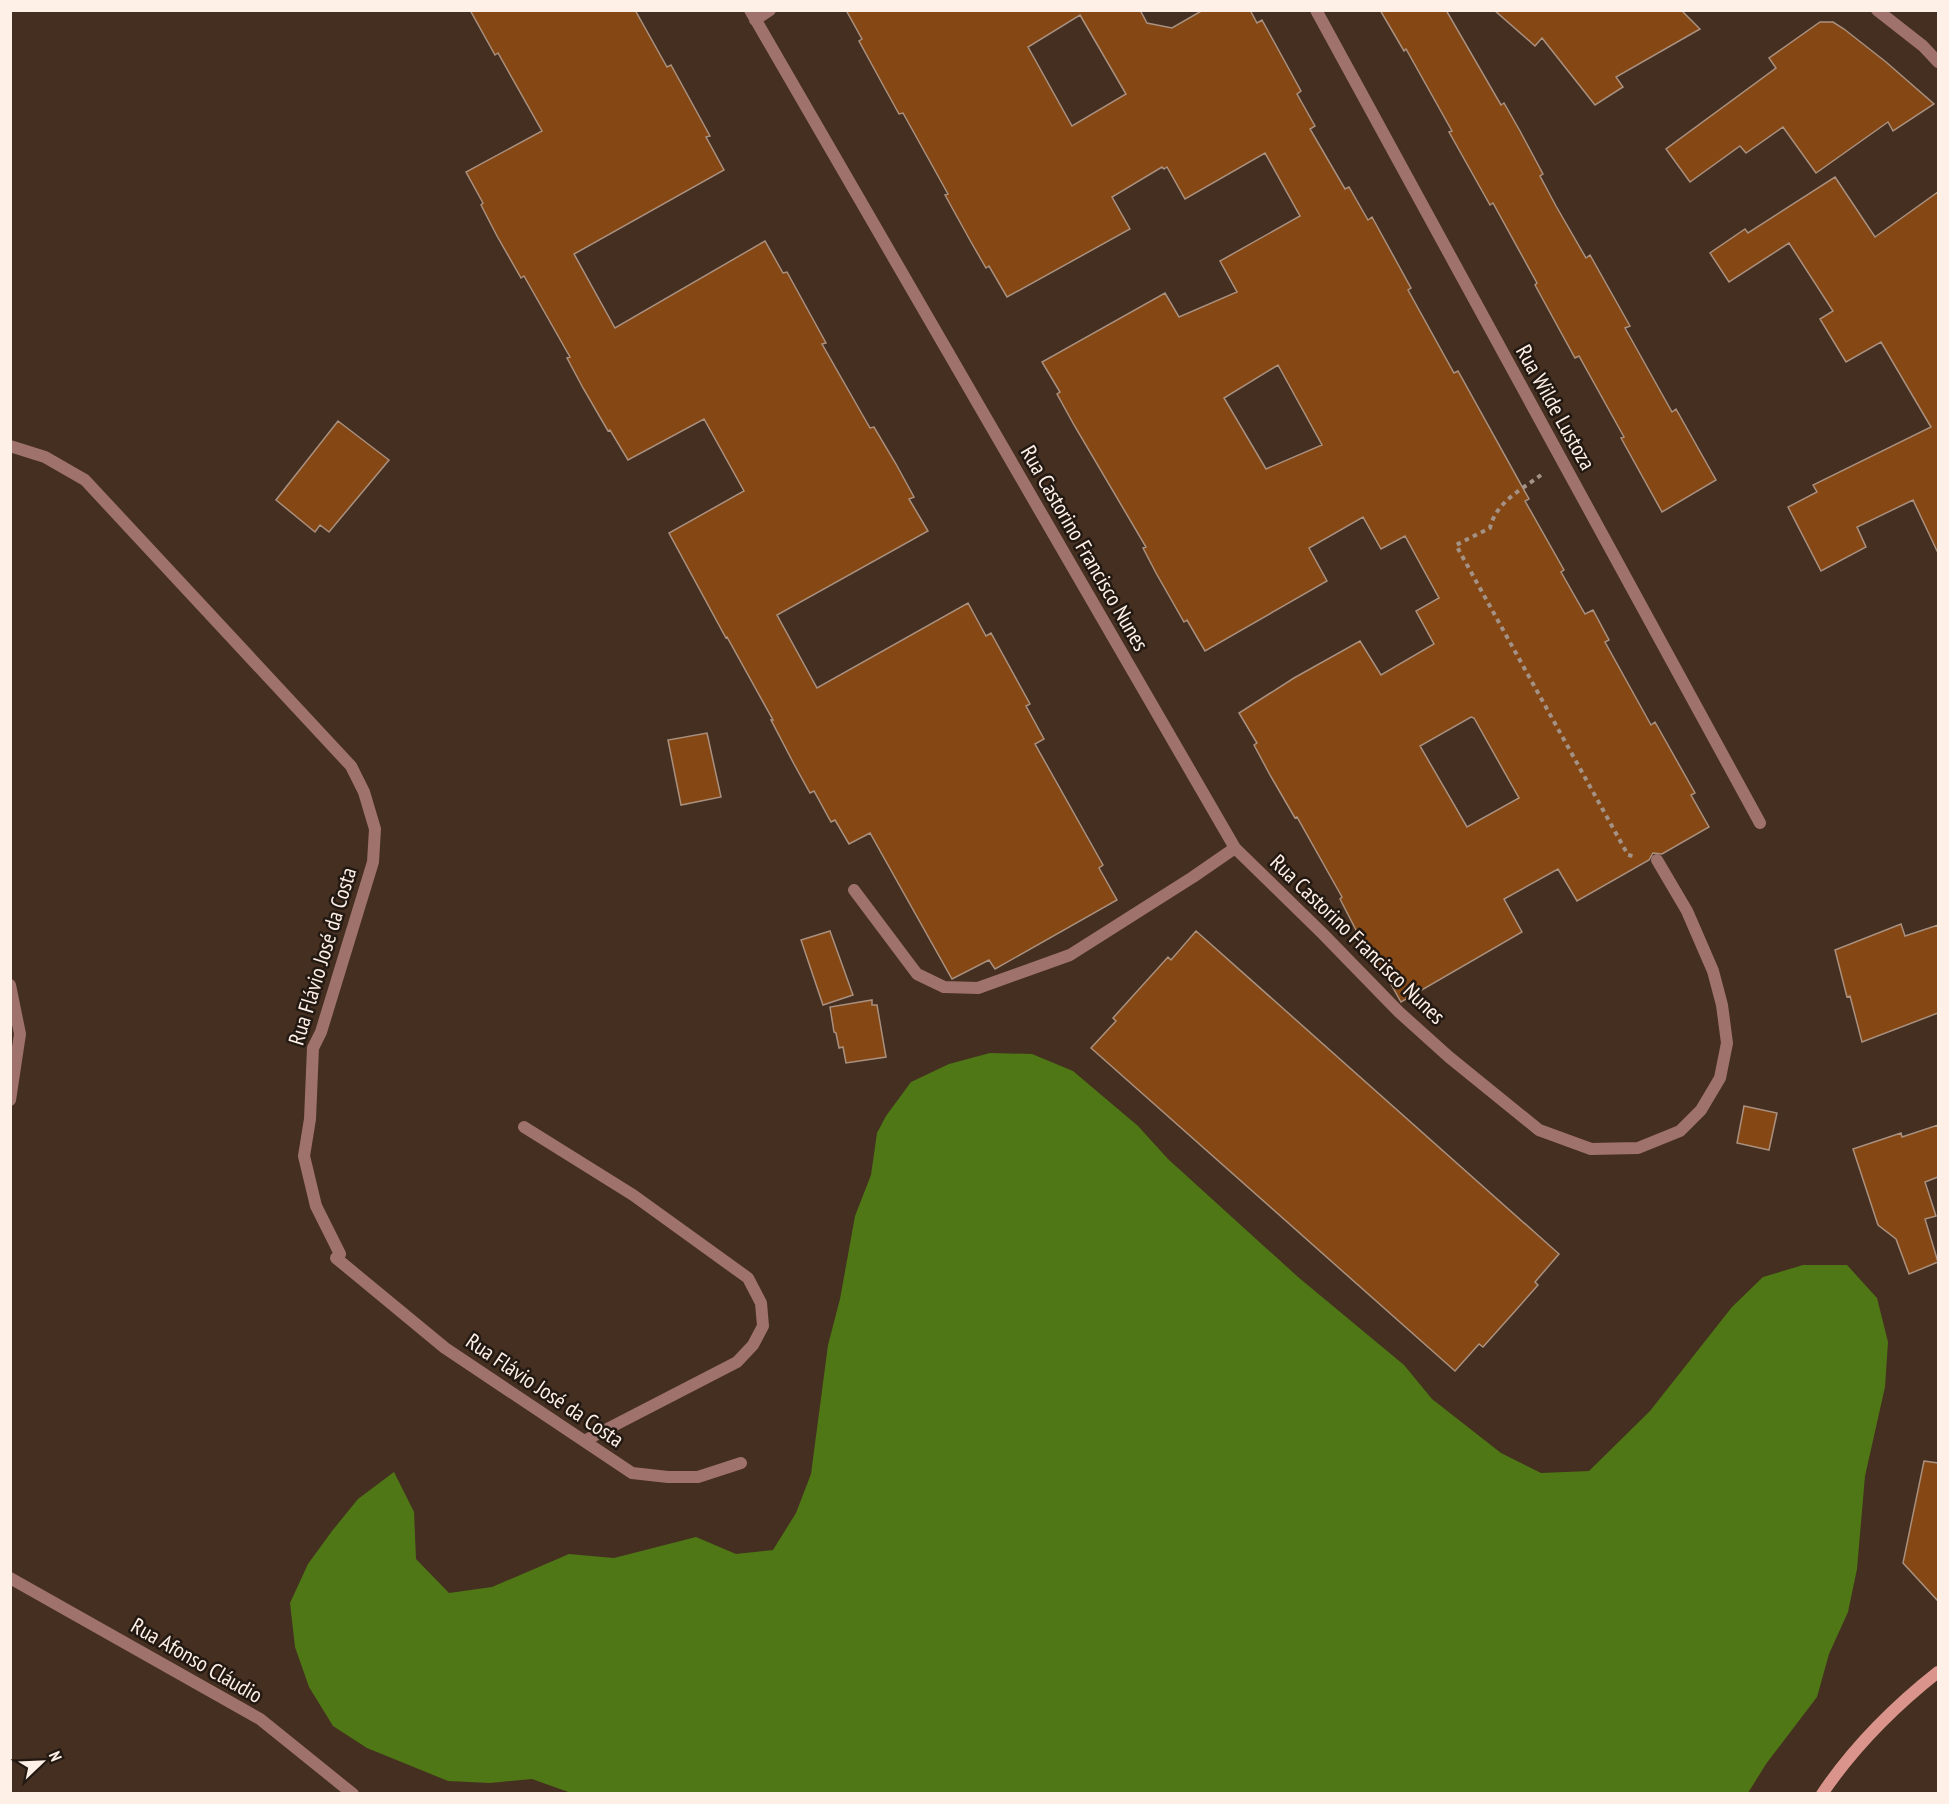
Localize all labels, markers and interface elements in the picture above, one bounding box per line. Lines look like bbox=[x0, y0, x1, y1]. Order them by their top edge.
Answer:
street label: Rua Wilde Lustoza bbox=[1510, 340, 1602, 474]
street label: Rua Castorino Francisco Nunes bbox=[1015, 440, 1155, 656]
street label: Rua Castorino Francisco Nunes bbox=[1265, 848, 1451, 1030]
street label: Rua Flávio José da Costa bbox=[282, 864, 362, 1048]
street label: Rua Flávio José da Costa bbox=[461, 1327, 629, 1453]
street label: Rua Afonso Cláudio bbox=[126, 1611, 268, 1709]
north arrow bbox=[12, 1732, 72, 1792]
text: N bbox=[45, 1748, 67, 1764]

